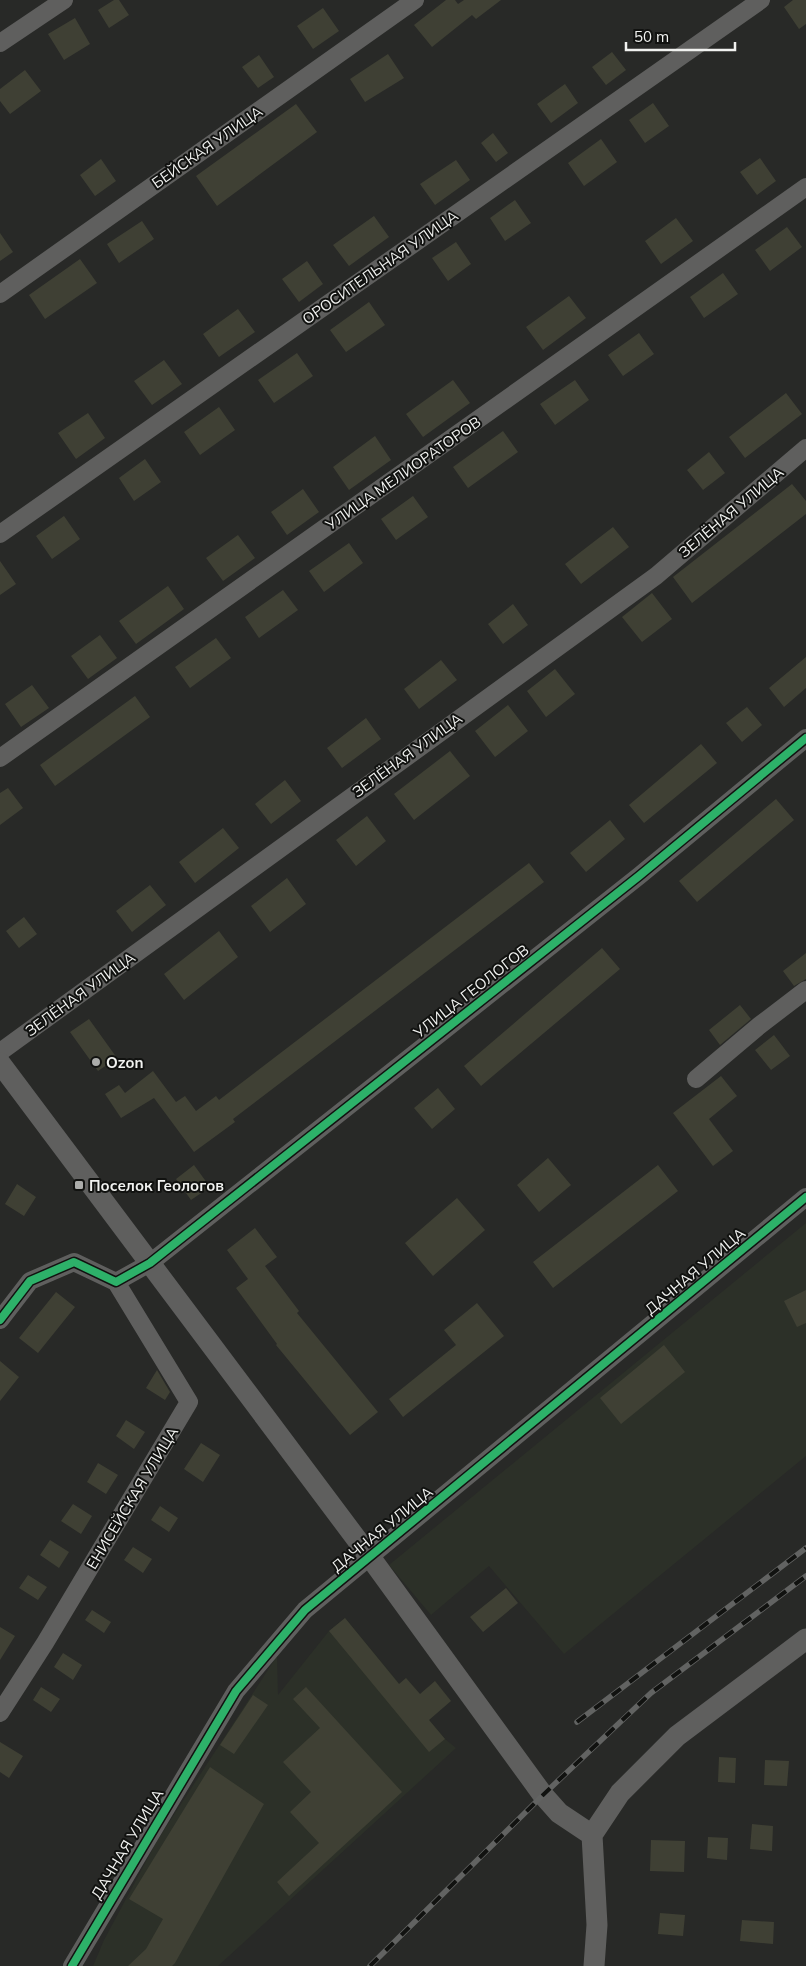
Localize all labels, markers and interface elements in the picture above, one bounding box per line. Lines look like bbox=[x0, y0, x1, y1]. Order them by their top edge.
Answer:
scale bar bbox=[626, 20, 735, 52]
text: 50 m bbox=[634, 27, 669, 46]
street label: БЕЙСКАЯ УЛИЦА bbox=[148, 102, 266, 192]
street label: ОРОСИТЕЛЬНАЯ УЛИЦА bbox=[298, 206, 462, 328]
street label: УЛИЦА МЕЛИОРАТОРОВ bbox=[321, 412, 484, 535]
street label: ЗЕЛЁНАЯ УЛИЦА bbox=[675, 463, 787, 561]
street label: ЗЕЛЁНАЯ УЛИЦА bbox=[348, 709, 466, 801]
street label: УЛИЦА ГЕОЛОГОВ bbox=[409, 940, 533, 1043]
street label: ЗЕЛЁНАЯ УЛИЦА bbox=[21, 948, 139, 1040]
place label: Ozon bbox=[106, 1053, 143, 1072]
marker: Ozon bbox=[90, 1056, 102, 1068]
place label: Поселок Геологов bbox=[89, 1176, 224, 1195]
marker: Поселок Геологов bbox=[73, 1179, 85, 1191]
street label: ДАЧНАЯ УЛИЦА bbox=[641, 1223, 749, 1319]
street label: ЕНИСЕЙСКАЯ УЛИЦА bbox=[82, 1423, 182, 1573]
street label: ДАЧНАЯ УЛИЦА bbox=[327, 1482, 437, 1576]
street label: ДАЧНАЯ УЛИЦА bbox=[87, 1785, 167, 1903]

